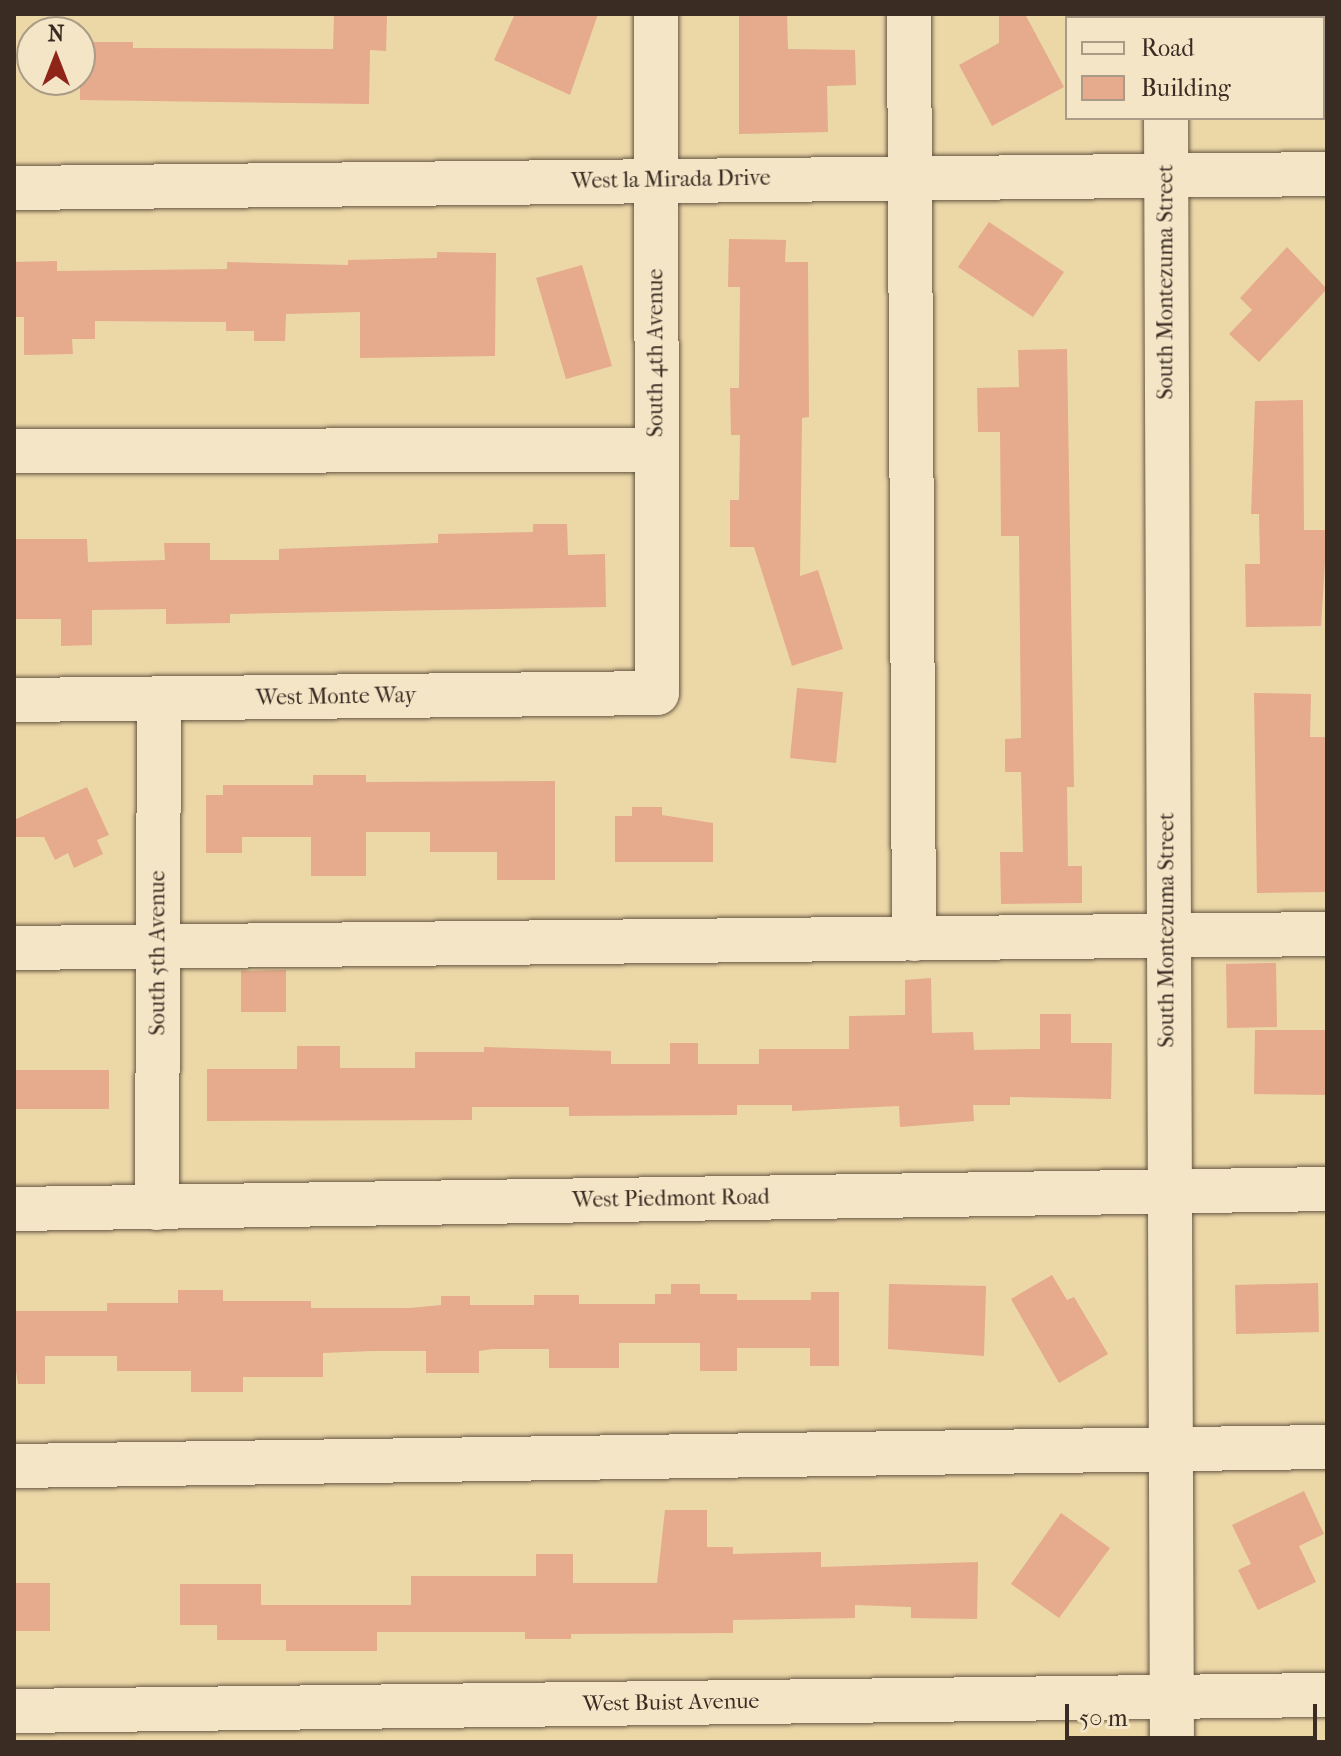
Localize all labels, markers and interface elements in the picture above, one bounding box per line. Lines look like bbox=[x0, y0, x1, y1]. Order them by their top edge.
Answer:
north arrow bbox=[16, 16, 96, 96]
legend bbox=[1065, 16, 1325, 120]
text: N bbox=[48, 21, 64, 47]
text: Road bbox=[1141, 34, 1194, 62]
text: Building bbox=[1141, 74, 1231, 102]
street label: South Montezuma Street bbox=[1153, 164, 1179, 400]
street label: West la Mirada Drive bbox=[571, 165, 771, 195]
street label: South 4th Avenue bbox=[643, 269, 669, 437]
street label: West Monte Way bbox=[256, 682, 416, 712]
street label: South Montezuma Street bbox=[1154, 812, 1180, 1048]
street label: South 5th Avenue bbox=[145, 870, 171, 1036]
street label: West Piedmont Road bbox=[572, 1184, 770, 1214]
street label: West Buist Avenue bbox=[582, 1688, 760, 1718]
scale bar bbox=[1069, 1688, 1321, 1738]
text: 50 m bbox=[1079, 1704, 1128, 1732]

